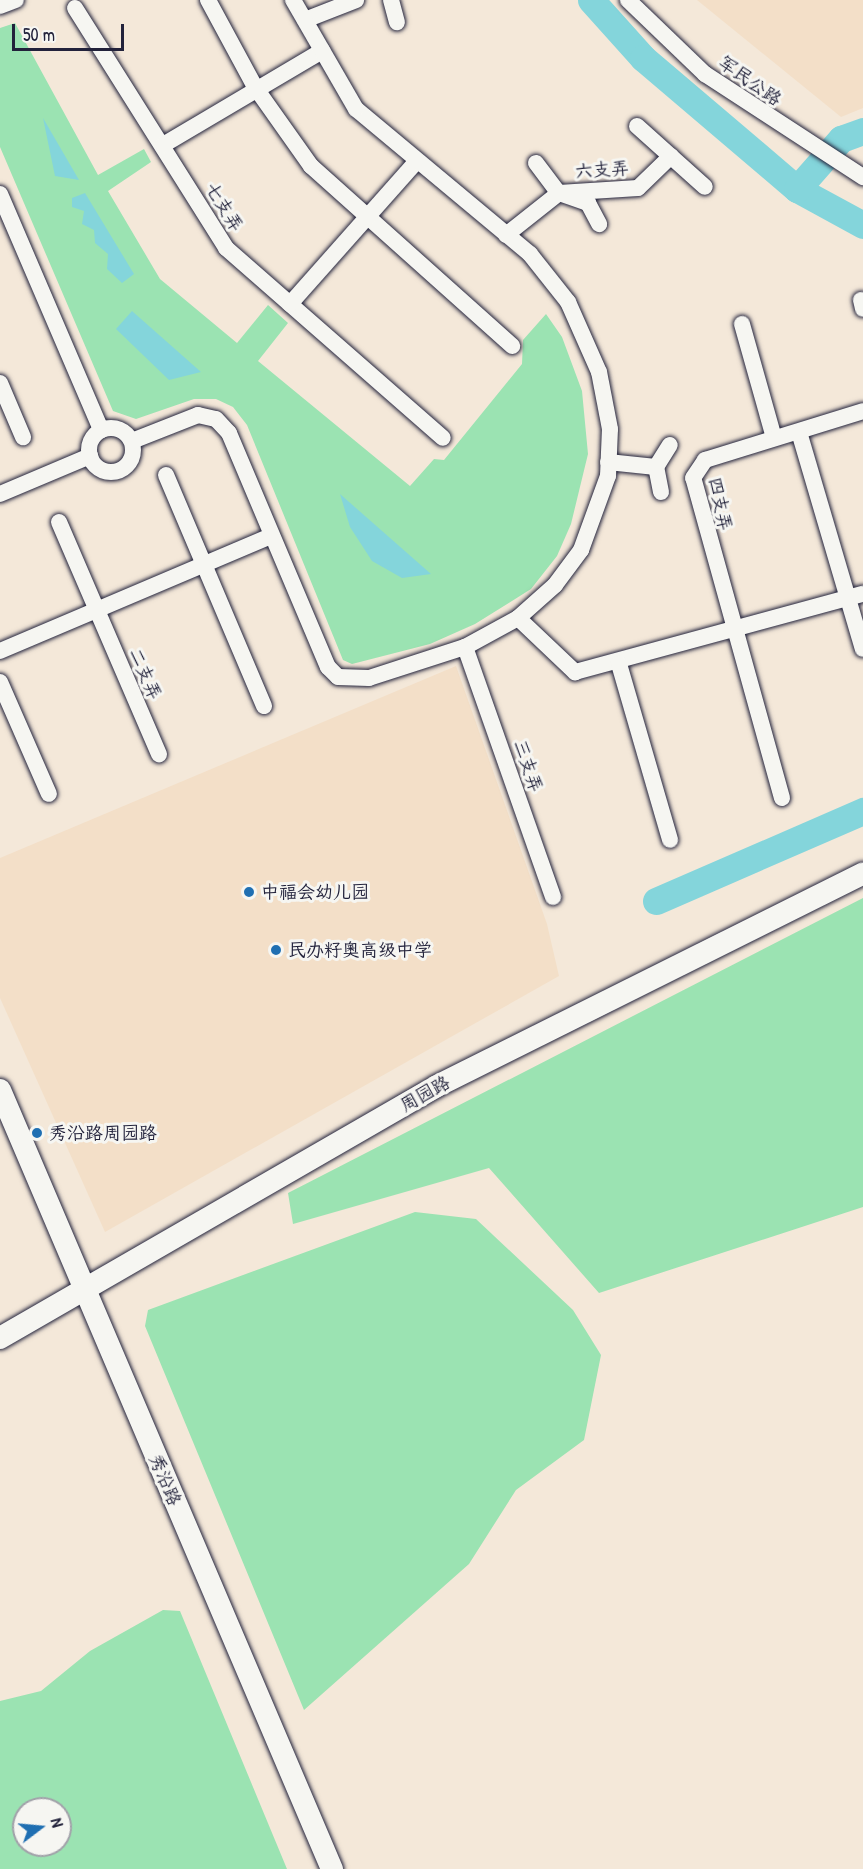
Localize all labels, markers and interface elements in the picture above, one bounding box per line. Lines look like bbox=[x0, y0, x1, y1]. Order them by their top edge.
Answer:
scale bar bbox=[15, 12, 128, 50]
text: 50 m bbox=[23, 22, 55, 47]
street label: 军民公路 bbox=[714, 52, 786, 110]
street label: 六支弄 bbox=[574, 157, 630, 183]
street label: 七支弄 bbox=[201, 178, 247, 236]
street label: 四支弄 bbox=[704, 475, 736, 533]
street label: 二支弄 bbox=[124, 645, 166, 703]
street label: 三支弄 bbox=[509, 737, 547, 795]
place label: 中福会幼儿园 bbox=[261, 881, 369, 903]
marker: 中福会幼儿园 bbox=[242, 885, 256, 899]
place label: 民办籽奥高级中学 bbox=[288, 939, 432, 961]
marker: 民办籽奥高级中学 bbox=[269, 943, 283, 957]
street label: 周园路 bbox=[396, 1071, 454, 1117]
place label: 秀沿路周园路 bbox=[49, 1122, 157, 1144]
marker: 秀沿路周园路 bbox=[30, 1126, 44, 1140]
street label: 秀沿路 bbox=[145, 1451, 185, 1509]
north arrow bbox=[12, 1797, 72, 1857]
text: N bbox=[46, 1815, 69, 1830]

